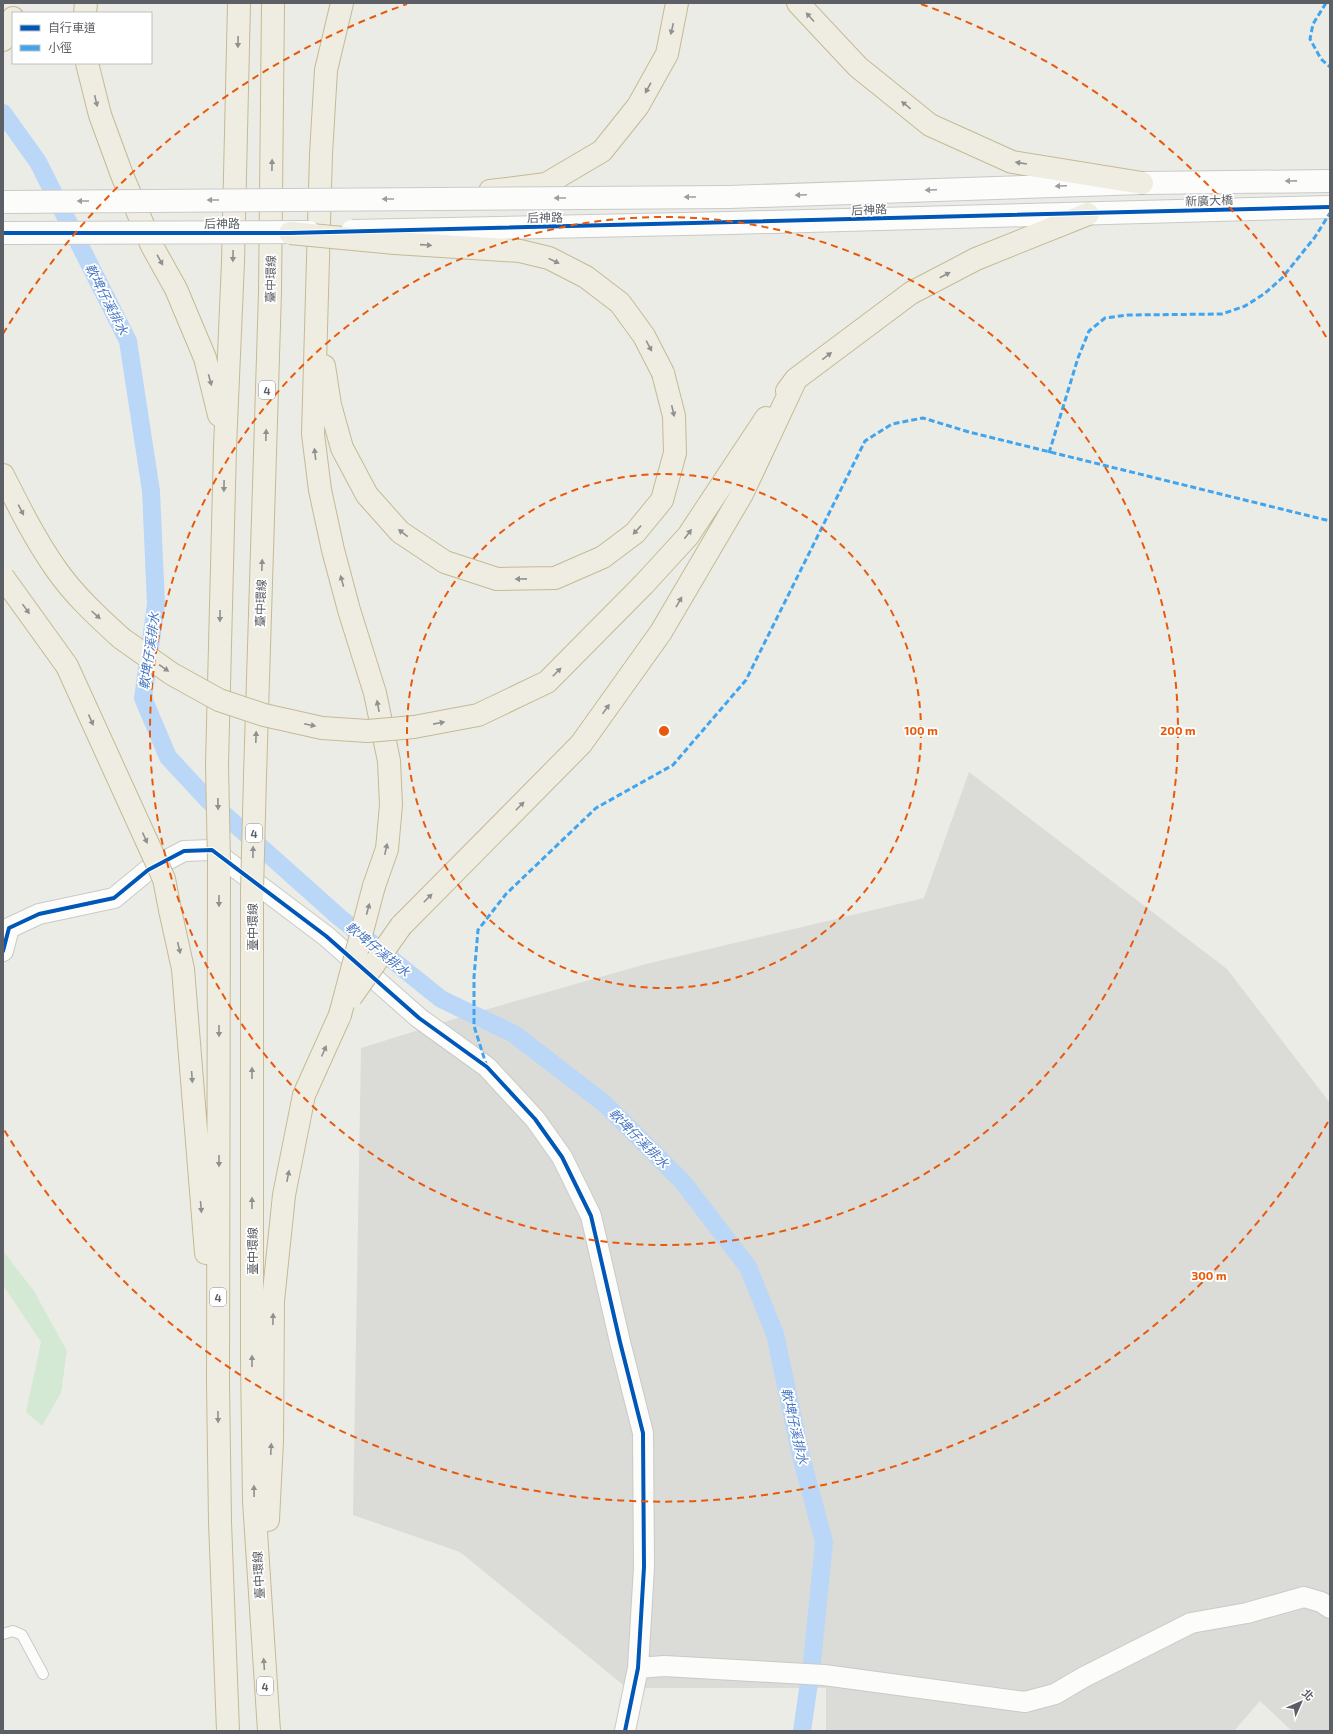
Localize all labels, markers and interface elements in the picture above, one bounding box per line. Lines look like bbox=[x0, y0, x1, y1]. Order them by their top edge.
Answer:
legend bbox=[12, 12, 152, 64]
one-way arrow bbox=[806, 13, 815, 22]
text: 自行車道 bbox=[48, 20, 96, 34]
one-way arrow bbox=[669, 22, 675, 35]
one-way arrow bbox=[235, 36, 241, 49]
text: 小徑 bbox=[48, 40, 72, 54]
one-way arrow bbox=[644, 82, 651, 94]
one-way arrow bbox=[94, 95, 100, 107]
one-way arrow bbox=[900, 101, 911, 110]
one-way arrow bbox=[269, 158, 275, 171]
one-way arrow bbox=[1015, 160, 1027, 166]
one-way arrow bbox=[1284, 178, 1297, 184]
one-way arrow bbox=[1054, 183, 1067, 189]
one-way arrow bbox=[925, 187, 937, 194]
one-way arrow bbox=[794, 192, 807, 198]
street label: 新廣大橋 bbox=[1185, 192, 1233, 208]
one-way arrow bbox=[683, 194, 696, 200]
one-way arrow bbox=[553, 195, 566, 201]
one-way arrow bbox=[381, 196, 394, 202]
one-way arrow bbox=[206, 197, 219, 203]
one-way arrow bbox=[76, 198, 89, 204]
street label: 后神路 bbox=[851, 201, 887, 217]
street label: 后神路 bbox=[527, 210, 563, 224]
street label: 后神路 bbox=[204, 216, 240, 230]
one-way arrow bbox=[420, 242, 432, 249]
one-way arrow bbox=[230, 250, 236, 263]
one-way arrow bbox=[157, 254, 163, 266]
street label: 臺中環線 bbox=[263, 255, 277, 303]
one-way arrow bbox=[549, 258, 560, 264]
water label: 軟埤仔溪排水 bbox=[82, 261, 132, 338]
one-way arrow bbox=[939, 272, 951, 279]
one-way arrow bbox=[646, 340, 652, 352]
one-way arrow bbox=[822, 352, 832, 360]
one-way arrow bbox=[208, 373, 214, 386]
road number: 4 bbox=[259, 381, 275, 399]
one-way arrow bbox=[670, 405, 676, 417]
one-way arrow bbox=[263, 428, 269, 441]
one-way arrow bbox=[312, 448, 319, 460]
one-way arrow bbox=[220, 480, 227, 492]
one-way arrow bbox=[18, 504, 24, 516]
one-way arrow bbox=[632, 524, 641, 535]
one-way arrow bbox=[397, 529, 408, 537]
one-way arrow bbox=[684, 529, 692, 540]
one-way arrow bbox=[258, 559, 265, 571]
one-way arrow bbox=[338, 575, 344, 588]
one-way arrow bbox=[514, 576, 527, 582]
street label: 臺中環線 bbox=[252, 579, 268, 627]
one-way arrow bbox=[676, 596, 683, 607]
one-way arrow bbox=[22, 603, 30, 614]
one-way arrow bbox=[91, 610, 101, 620]
water label: 軟埤仔溪排水 bbox=[136, 610, 162, 691]
one-way arrow bbox=[217, 610, 224, 622]
one-way arrow bbox=[159, 664, 170, 672]
one-way arrow bbox=[552, 667, 562, 677]
one-way arrow bbox=[374, 700, 380, 712]
one-way arrow bbox=[602, 703, 610, 714]
one-way arrow bbox=[88, 714, 95, 726]
one-way arrow bbox=[433, 719, 445, 725]
one-way arrow bbox=[304, 723, 316, 729]
text: 100 m bbox=[904, 723, 938, 737]
text: 200 m bbox=[1160, 723, 1196, 737]
centre of rings bbox=[657, 724, 671, 738]
one-way arrow bbox=[253, 731, 260, 743]
one-way arrow bbox=[215, 798, 221, 811]
one-way arrow bbox=[515, 801, 525, 811]
road number: 4 bbox=[246, 824, 262, 842]
one-way arrow bbox=[142, 833, 148, 844]
one-way arrow bbox=[383, 842, 389, 855]
one-way arrow bbox=[250, 845, 256, 858]
one-way arrow bbox=[424, 893, 433, 903]
one-way arrow bbox=[216, 895, 222, 908]
street label: 臺中環線 bbox=[245, 903, 259, 951]
one-way arrow bbox=[365, 903, 371, 915]
water label: 軟埤仔溪排水 bbox=[343, 918, 414, 980]
one-way arrow bbox=[176, 942, 182, 955]
one-way arrow bbox=[216, 1025, 222, 1038]
one-way arrow bbox=[321, 1046, 327, 1057]
one-way arrow bbox=[249, 1066, 255, 1079]
one-way arrow bbox=[189, 1071, 196, 1083]
water label: 軟埤仔溪排水 bbox=[606, 1105, 673, 1172]
one-way arrow bbox=[216, 1155, 222, 1168]
one-way arrow bbox=[286, 1170, 292, 1182]
one-way arrow bbox=[249, 1196, 255, 1209]
one-way arrow bbox=[198, 1201, 205, 1213]
street label: 臺中環線 bbox=[245, 1227, 259, 1275]
text: 300 m bbox=[1191, 1268, 1227, 1282]
road number: 4 bbox=[210, 1288, 226, 1306]
one-way arrow bbox=[270, 1312, 276, 1325]
one-way arrow bbox=[249, 1354, 255, 1367]
water label: 軟埤仔溪排水 bbox=[778, 1386, 812, 1467]
one-way arrow bbox=[215, 1411, 221, 1424]
one-way arrow bbox=[268, 1443, 275, 1455]
one-way arrow bbox=[251, 1484, 257, 1497]
street label: 臺中環線 bbox=[250, 1551, 266, 1599]
one-way arrow bbox=[260, 1658, 267, 1670]
road number: 4 bbox=[257, 1677, 273, 1695]
north arrow bbox=[1281, 1682, 1321, 1722]
text: 北 bbox=[1300, 1686, 1317, 1703]

